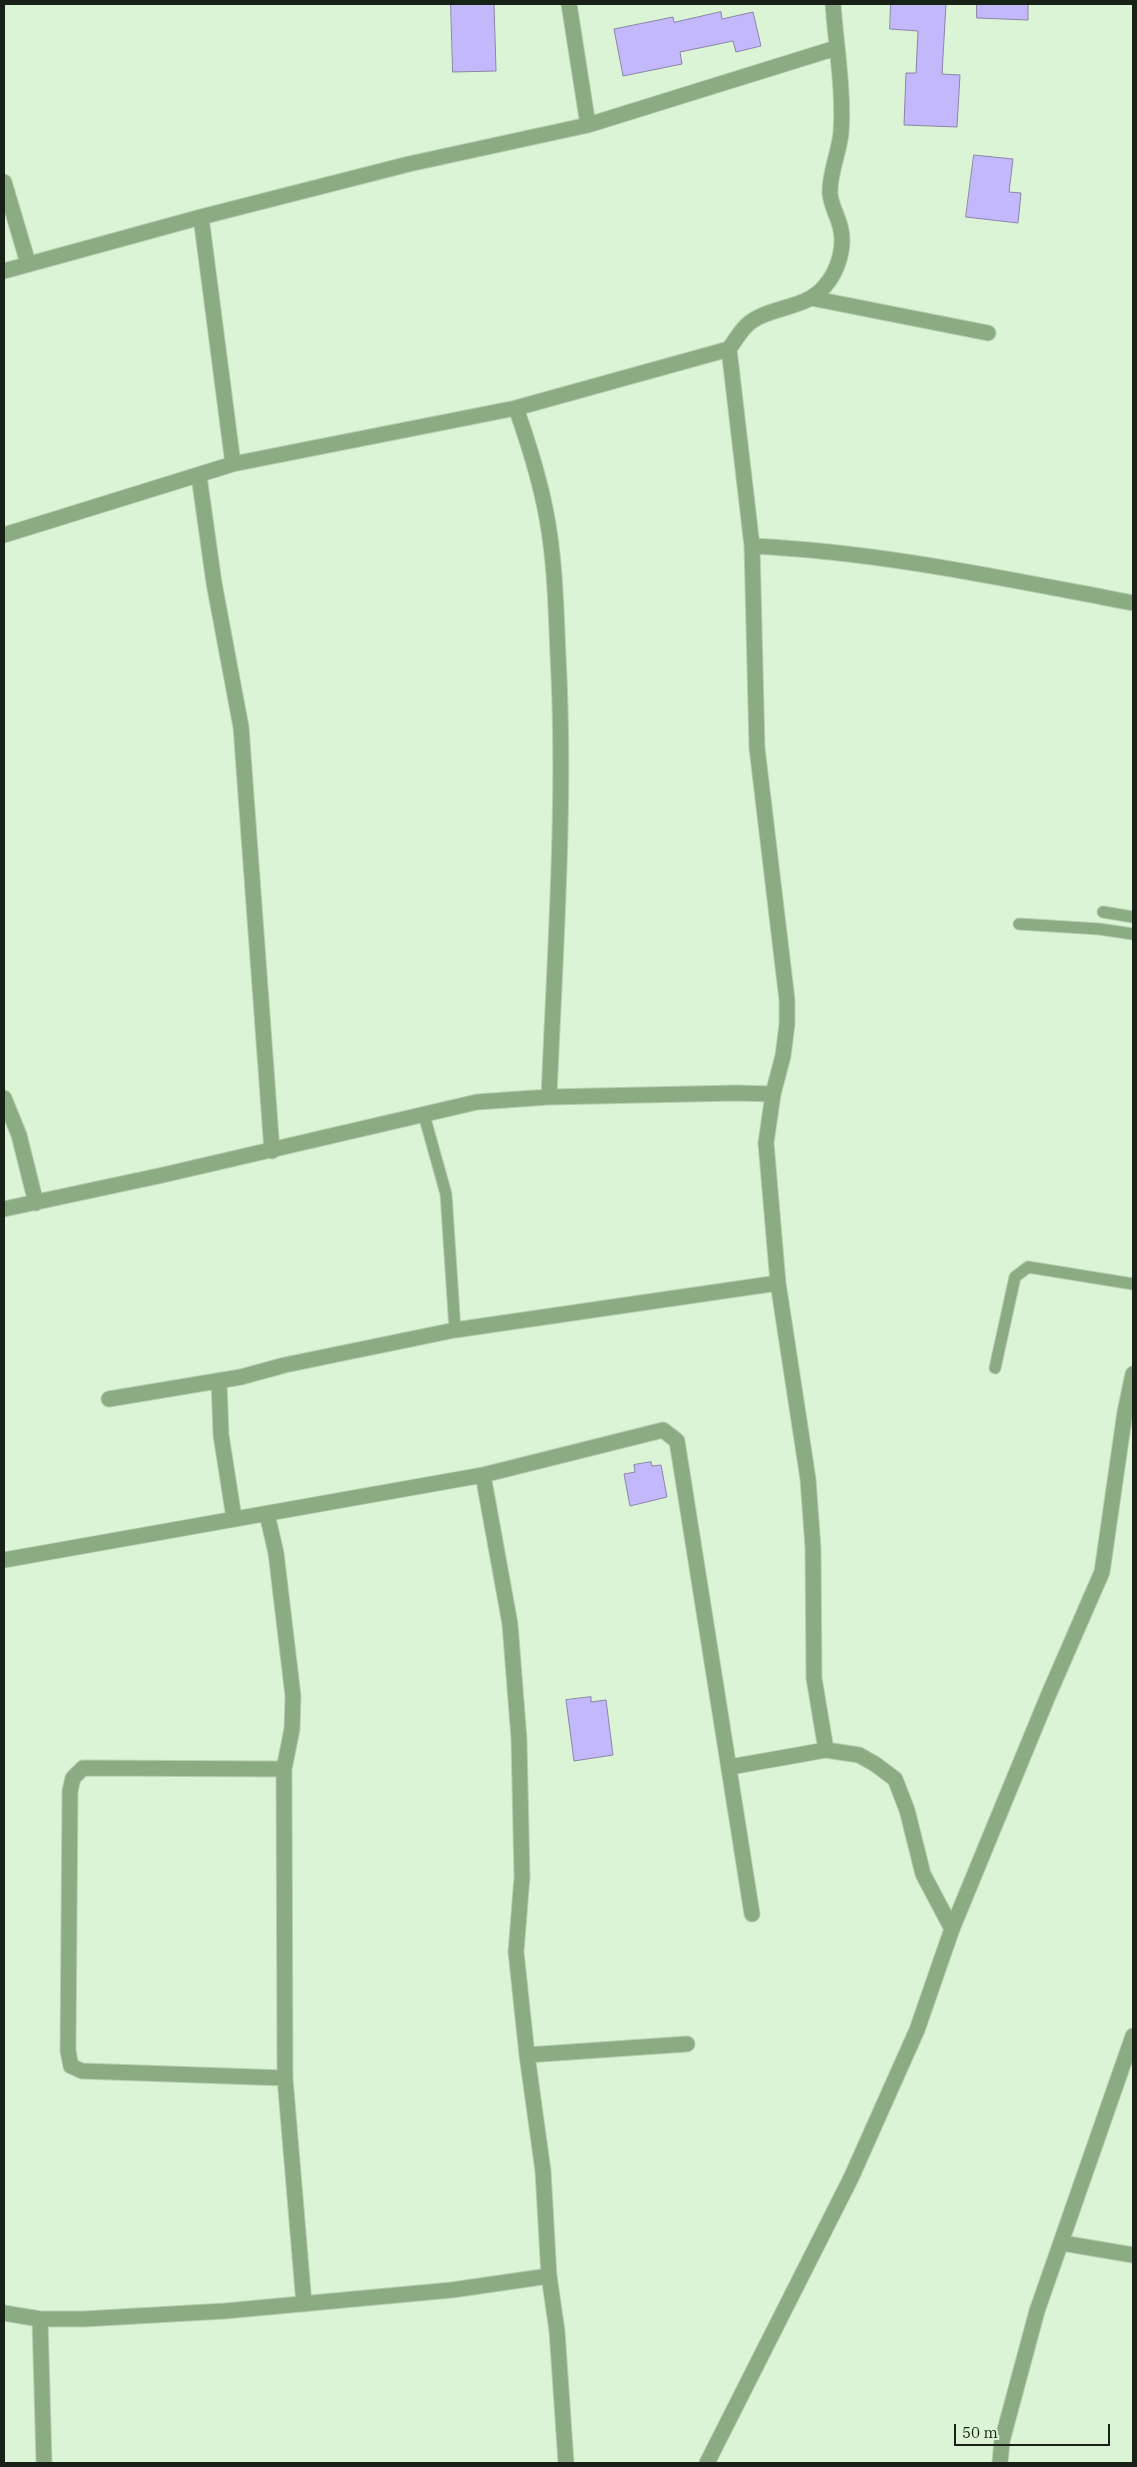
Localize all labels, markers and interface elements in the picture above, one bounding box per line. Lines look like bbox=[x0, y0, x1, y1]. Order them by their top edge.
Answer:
scale bar bbox=[957, 2414, 1113, 2446]
text: 50 m bbox=[962, 2423, 998, 2442]

